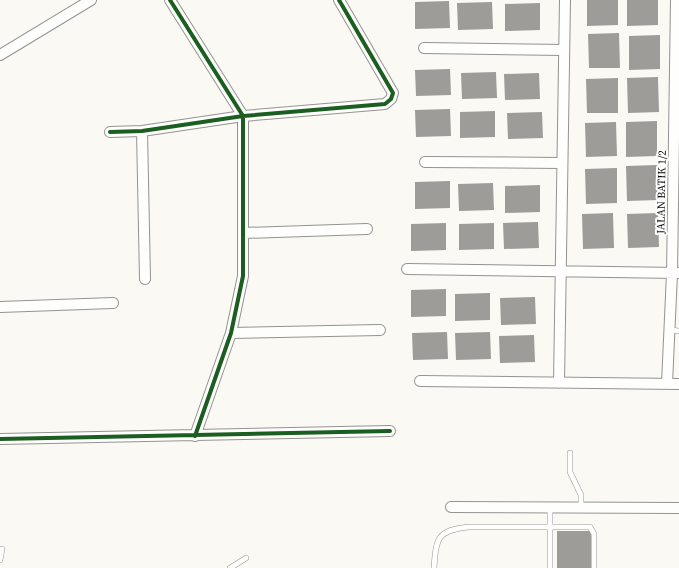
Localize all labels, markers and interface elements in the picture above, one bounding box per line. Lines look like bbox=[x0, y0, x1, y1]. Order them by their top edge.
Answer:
street label: JALAN BATIK 1/2 bbox=[653, 150, 670, 235]

